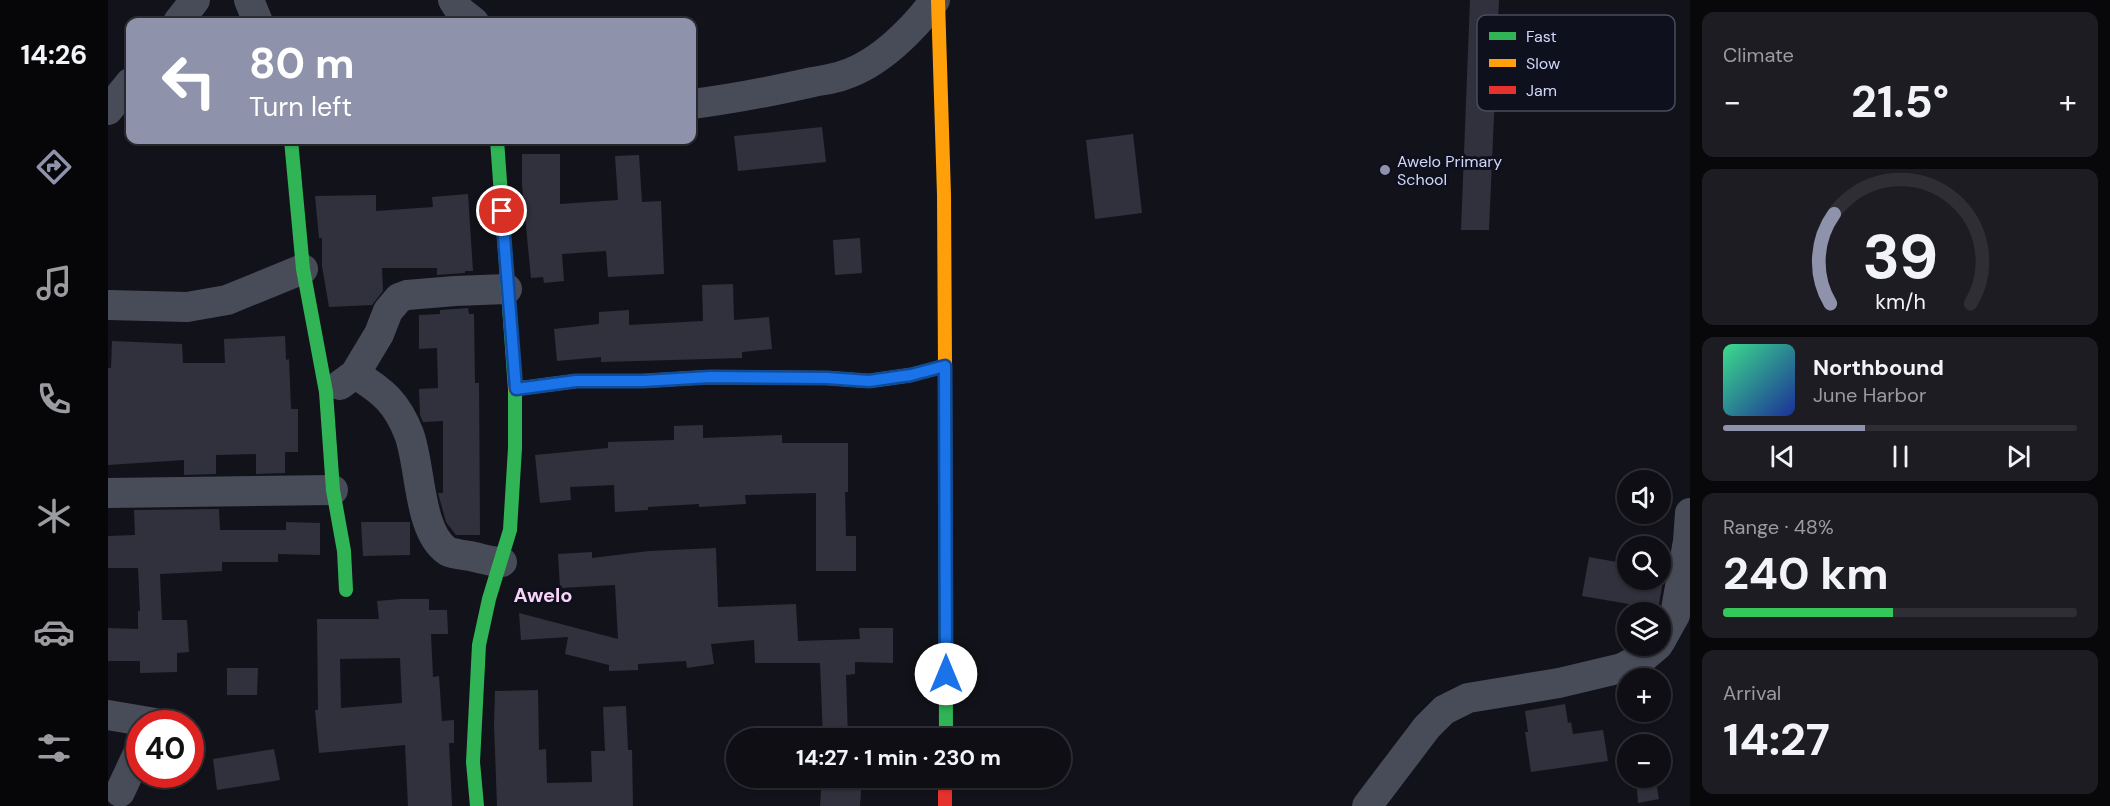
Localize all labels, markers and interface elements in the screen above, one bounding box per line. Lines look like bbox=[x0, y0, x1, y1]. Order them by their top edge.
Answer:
legend bbox=[1477, 15, 1675, 111]
text: Fast bbox=[1526, 26, 1557, 47]
text: 80 m bbox=[249, 36, 355, 91]
text: 14:26 bbox=[21, 37, 87, 72]
icon: left bbox=[150, 42, 228, 120]
text: Climate bbox=[1723, 42, 1794, 68]
text: Slow bbox=[1526, 53, 1560, 74]
text: 21.5° bbox=[1851, 72, 1949, 131]
text: Jam bbox=[1526, 80, 1557, 101]
text: − bbox=[1723, 80, 1741, 123]
text: + bbox=[2059, 80, 2077, 123]
text: Turn left bbox=[249, 89, 352, 124]
icon: directions bbox=[33, 146, 75, 188]
place label: Awelo Primary School bbox=[1397, 151, 1502, 190]
marker: Awelo Primary School bbox=[1378, 163, 1392, 177]
pin bbox=[476, 185, 527, 236]
icon: arrive bbox=[485, 194, 518, 227]
text: 39 bbox=[1862, 216, 1938, 297]
icon: music bbox=[33, 262, 75, 304]
text: km/h bbox=[1875, 288, 1925, 316]
text: Northbound bbox=[1813, 353, 1944, 382]
icon: phone bbox=[33, 378, 75, 420]
text: June Harbor bbox=[1813, 382, 1926, 408]
icon: previous bbox=[1766, 440, 1799, 473]
icon: pause bbox=[1884, 440, 1917, 473]
icon: next bbox=[2002, 440, 2035, 473]
map controls bbox=[1617, 470, 1671, 788]
button: sound bbox=[1617, 470, 1671, 524]
icon: climate bbox=[33, 495, 75, 537]
text: Range · 48% bbox=[1723, 514, 1834, 540]
button: search bbox=[1617, 536, 1671, 590]
text: 240 km bbox=[1723, 544, 1889, 603]
district label: Awelo bbox=[513, 582, 573, 608]
button: layers bbox=[1617, 602, 1671, 656]
icon: car bbox=[33, 611, 75, 653]
position arrow bbox=[914, 642, 978, 706]
button: + bbox=[1617, 668, 1671, 722]
text: Arrival bbox=[1723, 680, 1781, 706]
speed limit sign: 40 bbox=[126, 710, 204, 788]
text: 14:27 bbox=[1723, 710, 1830, 769]
icon: filters bbox=[33, 727, 75, 769]
button: − bbox=[1617, 734, 1671, 788]
text: 14:27 · 1 min · 230 m bbox=[796, 743, 1001, 772]

